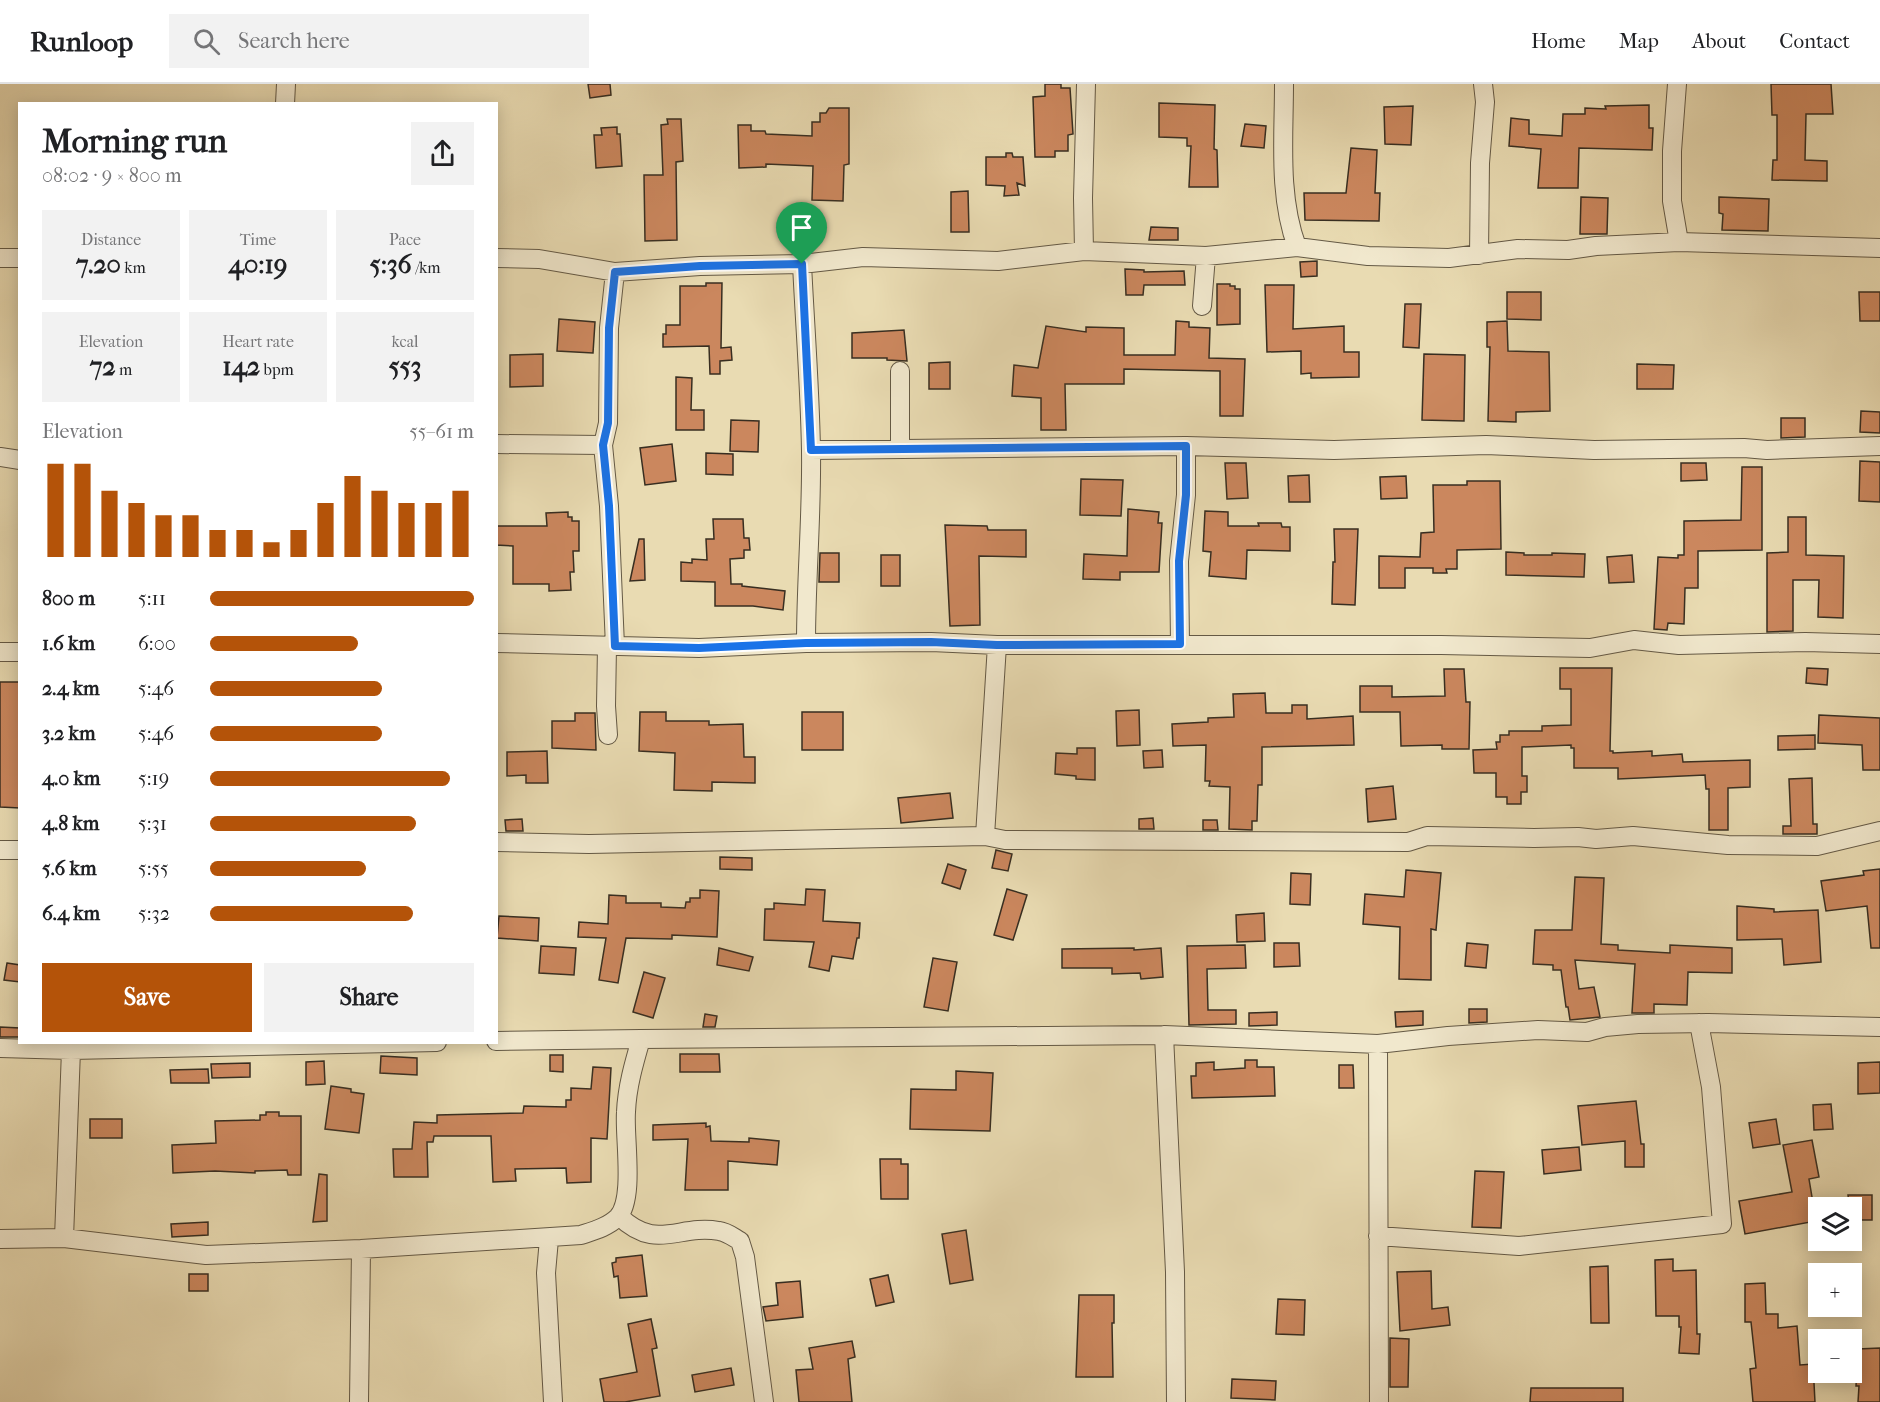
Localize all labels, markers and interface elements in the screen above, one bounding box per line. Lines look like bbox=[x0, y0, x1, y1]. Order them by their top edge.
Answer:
search box bbox=[169, 14, 589, 68]
text: Runloop bbox=[30, 25, 133, 58]
icon: search bbox=[190, 25, 223, 58]
text: Search here bbox=[238, 28, 350, 54]
text: Home bbox=[1531, 29, 1586, 53]
text: Map bbox=[1619, 29, 1659, 53]
text: About bbox=[1692, 29, 1746, 53]
text: Contact bbox=[1779, 29, 1850, 53]
text: Morning run bbox=[42, 122, 227, 161]
button: share bbox=[411, 122, 474, 185]
text: 08:02 · 9 × 800 m bbox=[42, 164, 182, 187]
pin bbox=[776, 202, 827, 264]
icon: arrive bbox=[785, 211, 818, 244]
text: Distance bbox=[81, 230, 141, 249]
text: Time bbox=[240, 230, 276, 249]
text: Pace bbox=[389, 230, 421, 249]
text: 7.20 bbox=[76, 249, 121, 280]
text: 40:19 bbox=[229, 249, 287, 280]
text: 5:36 bbox=[369, 249, 412, 280]
text: km bbox=[121, 258, 146, 277]
text: /km bbox=[412, 258, 441, 277]
text: Elevation bbox=[79, 332, 143, 351]
text: Heart rate bbox=[222, 332, 294, 351]
text: kcal bbox=[392, 332, 418, 351]
text: 72 bbox=[90, 351, 116, 382]
text: 142 bbox=[222, 351, 260, 382]
text: 553 bbox=[388, 351, 422, 382]
text: m bbox=[116, 360, 132, 379]
text: bpm bbox=[260, 360, 294, 379]
text: Elevation bbox=[42, 420, 123, 443]
text: 55–61 m bbox=[409, 420, 474, 443]
text: 800 m bbox=[42, 587, 95, 610]
text: 5:11 bbox=[138, 587, 166, 610]
text: 1.6 km bbox=[42, 632, 95, 655]
text: 6:00 bbox=[138, 632, 176, 655]
text: 2.4 km bbox=[42, 677, 100, 700]
text: 5:46 bbox=[138, 677, 174, 700]
text: 3.2 km bbox=[42, 722, 96, 745]
text: 5:46 bbox=[138, 722, 174, 745]
text: 4.0 km bbox=[42, 767, 100, 790]
text: 5:19 bbox=[138, 767, 169, 790]
text: 4.8 km bbox=[42, 812, 99, 835]
text: 5:31 bbox=[138, 812, 167, 835]
text: 5.6 km bbox=[42, 857, 97, 880]
text: 5:55 bbox=[138, 857, 169, 880]
text: 6.4 km bbox=[42, 902, 100, 925]
text: 5:32 bbox=[138, 902, 170, 925]
button: Save bbox=[42, 963, 252, 1032]
button: Share bbox=[264, 963, 474, 1032]
map controls bbox=[1808, 1197, 1862, 1383]
button: layers bbox=[1808, 1197, 1862, 1251]
button: + bbox=[1808, 1263, 1862, 1317]
button: − bbox=[1808, 1329, 1862, 1383]

